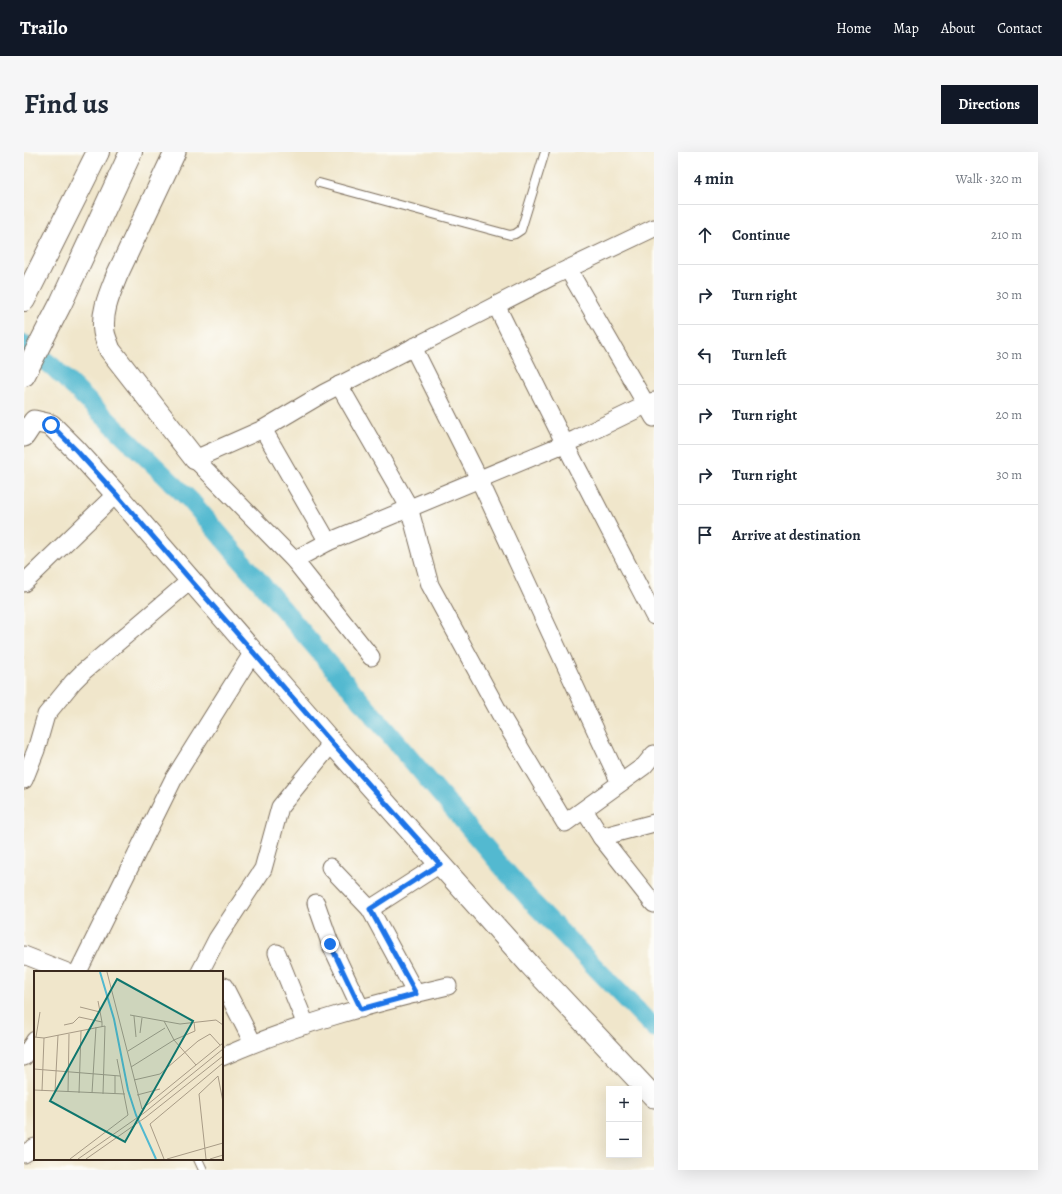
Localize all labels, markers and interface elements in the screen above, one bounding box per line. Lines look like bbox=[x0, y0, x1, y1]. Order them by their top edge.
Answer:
text: Trailo bbox=[20, 15, 68, 41]
text: Home bbox=[836, 19, 871, 38]
text: Map bbox=[893, 19, 919, 38]
text: About bbox=[941, 19, 975, 38]
text: Contact bbox=[997, 19, 1042, 38]
text: Find us bbox=[24, 85, 109, 123]
button: Directions bbox=[941, 85, 1038, 124]
text: 4 min bbox=[694, 167, 734, 190]
text: Walk · 320 m bbox=[956, 170, 1022, 187]
icon: ahead bbox=[694, 224, 716, 246]
text: Continue bbox=[732, 225, 790, 245]
text: 210 m bbox=[991, 226, 1022, 243]
icon: right bbox=[694, 284, 716, 306]
text: Turn right bbox=[732, 285, 797, 305]
text: 30 m bbox=[996, 286, 1022, 303]
icon: left bbox=[694, 344, 716, 366]
text: Turn left bbox=[732, 345, 787, 365]
text: 30 m bbox=[996, 346, 1022, 363]
icon: right bbox=[694, 404, 716, 426]
text: Turn right bbox=[732, 405, 797, 425]
text: 20 m bbox=[996, 406, 1022, 423]
route start bbox=[42, 416, 60, 434]
icon: right bbox=[694, 464, 716, 486]
text: Turn right bbox=[732, 465, 797, 485]
text: 30 m bbox=[996, 466, 1022, 483]
icon: arrive bbox=[694, 524, 716, 546]
text: Arrive at destination bbox=[732, 525, 861, 545]
route end bbox=[321, 935, 339, 953]
inset map bbox=[34, 971, 223, 1160]
map controls bbox=[606, 1086, 642, 1158]
button: + bbox=[606, 1086, 642, 1122]
button: − bbox=[606, 1122, 642, 1158]

